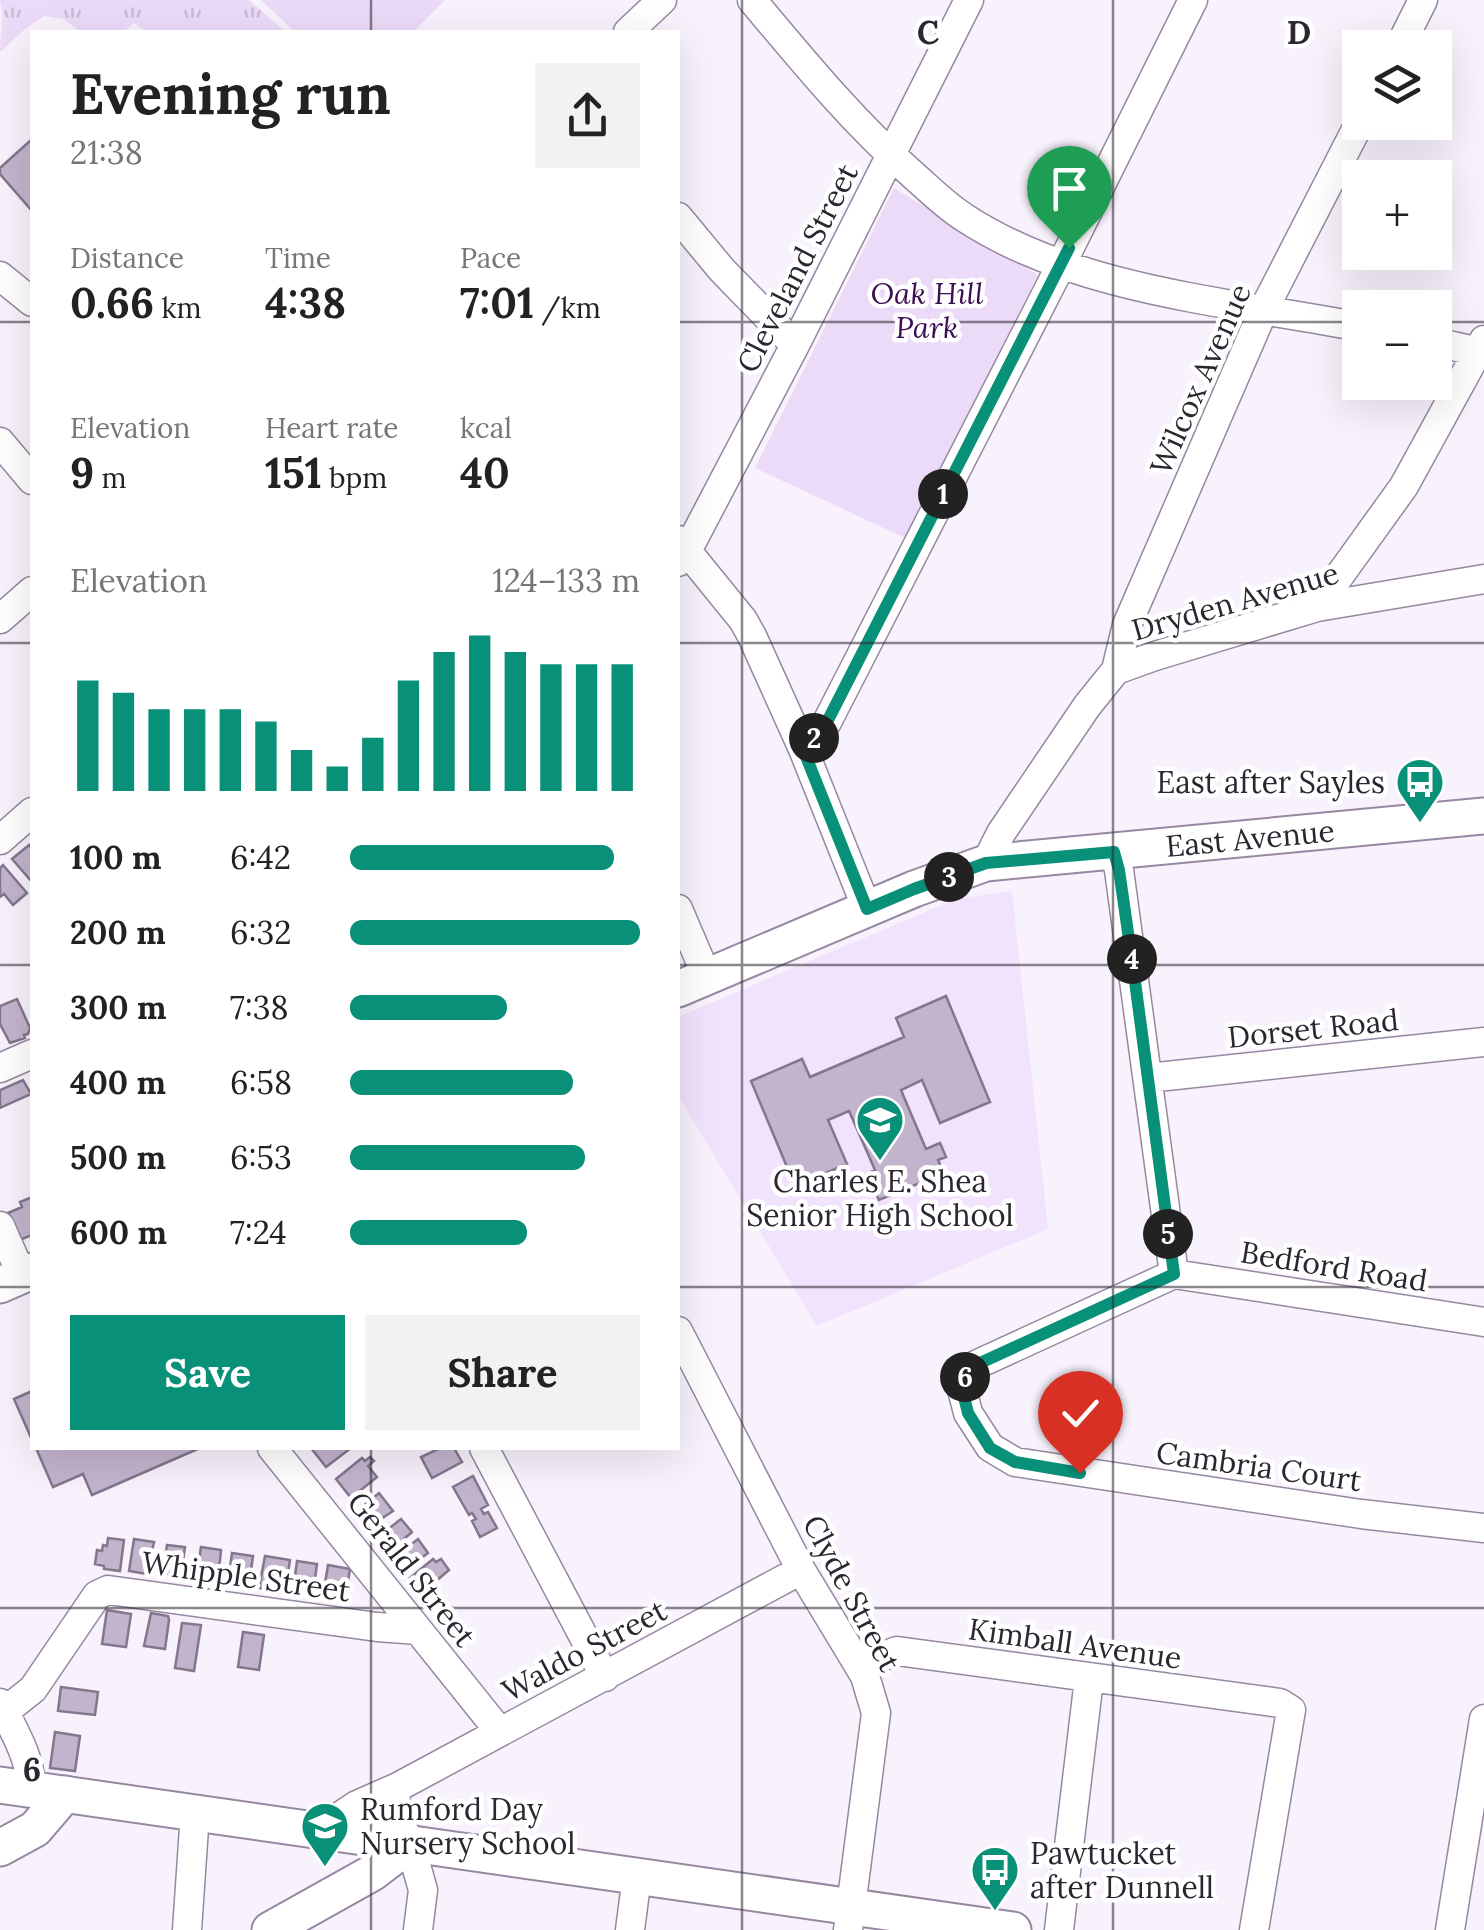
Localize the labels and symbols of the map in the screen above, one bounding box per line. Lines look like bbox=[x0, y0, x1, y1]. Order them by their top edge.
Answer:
text: C bbox=[917, 12, 939, 53]
text: D bbox=[1287, 12, 1311, 53]
pin bbox=[1027, 146, 1112, 249]
street label: Cleveland Street bbox=[728, 157, 866, 379]
park label: Oak Hill Park bbox=[870, 274, 984, 346]
street label: Wilcox Avenue bbox=[1141, 278, 1259, 480]
pin: 1 bbox=[918, 469, 968, 519]
street label: Dryden Avenue bbox=[1127, 553, 1343, 650]
pin: 2 bbox=[789, 713, 839, 763]
bus stop icon: East after Sayles bbox=[1394, 756, 1446, 824]
place label: East after Sayles bbox=[1157, 763, 1385, 802]
street label: East Avenue bbox=[1164, 811, 1336, 865]
pin: 3 bbox=[924, 852, 974, 902]
pin: 4 bbox=[1107, 934, 1157, 984]
street label: Dorset Road bbox=[1226, 1000, 1401, 1056]
school or university icon: Charles E. Shea Senior High School bbox=[854, 1094, 906, 1162]
place label: Charles E. Shea Senior High School bbox=[746, 1162, 1014, 1235]
pin: 5 bbox=[1143, 1209, 1193, 1259]
street label: Bedford Road bbox=[1238, 1232, 1430, 1300]
pin: 6 bbox=[940, 1352, 990, 1402]
pin bbox=[1038, 1371, 1123, 1474]
street label: Cambria Court bbox=[1154, 1433, 1364, 1499]
street label: Gerald Street bbox=[340, 1484, 485, 1654]
street label: Clyde Street bbox=[794, 1508, 909, 1679]
street label: Whipple Street bbox=[139, 1543, 353, 1609]
street label: Waldo Street bbox=[495, 1591, 673, 1709]
street label: Kimball Avenue bbox=[966, 1609, 1184, 1677]
text: 6 bbox=[23, 1749, 41, 1790]
place label: Rumford Day Nursery School bbox=[360, 1790, 575, 1863]
school or university icon: Rumford Day Nursery School bbox=[299, 1800, 351, 1868]
place label: Pawtucket after Dunnell bbox=[1030, 1834, 1214, 1906]
bus stop icon: Pawtucket after Dunnell bbox=[969, 1844, 1021, 1912]

